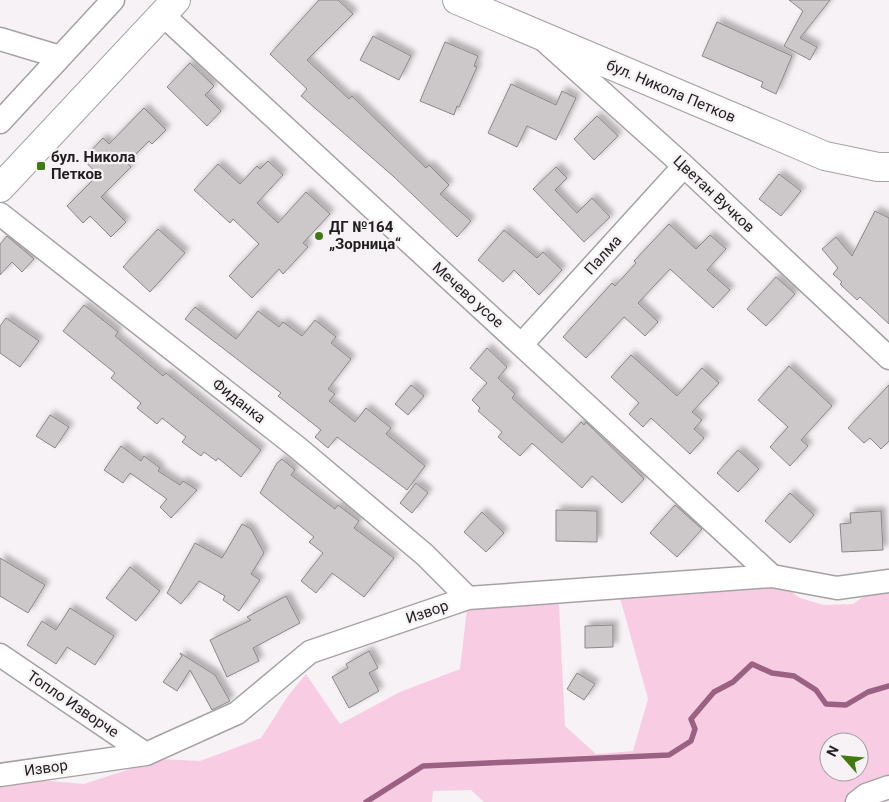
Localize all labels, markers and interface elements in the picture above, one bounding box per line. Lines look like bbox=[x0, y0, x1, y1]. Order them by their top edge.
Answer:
street label: бул. Никола Петков bbox=[604, 56, 738, 126]
place label: бул. Никола Петков bbox=[51, 148, 135, 183]
street label: Цветан Вучков bbox=[670, 152, 758, 236]
marker: бул. Никола Петков bbox=[35, 160, 47, 172]
place label: ДГ №164 „Зорница“ bbox=[329, 218, 401, 253]
marker: ДГ №164 „Зорница“ bbox=[313, 230, 325, 242]
street label: Палма bbox=[581, 232, 625, 278]
street label: Мечево усое bbox=[429, 258, 507, 332]
street label: Фиданка bbox=[209, 375, 269, 427]
street label: Извор bbox=[403, 596, 451, 628]
street label: Топло Изворче bbox=[24, 667, 122, 741]
north arrow bbox=[819, 732, 869, 782]
text: N bbox=[823, 743, 842, 759]
street label: Извор bbox=[23, 756, 69, 780]

